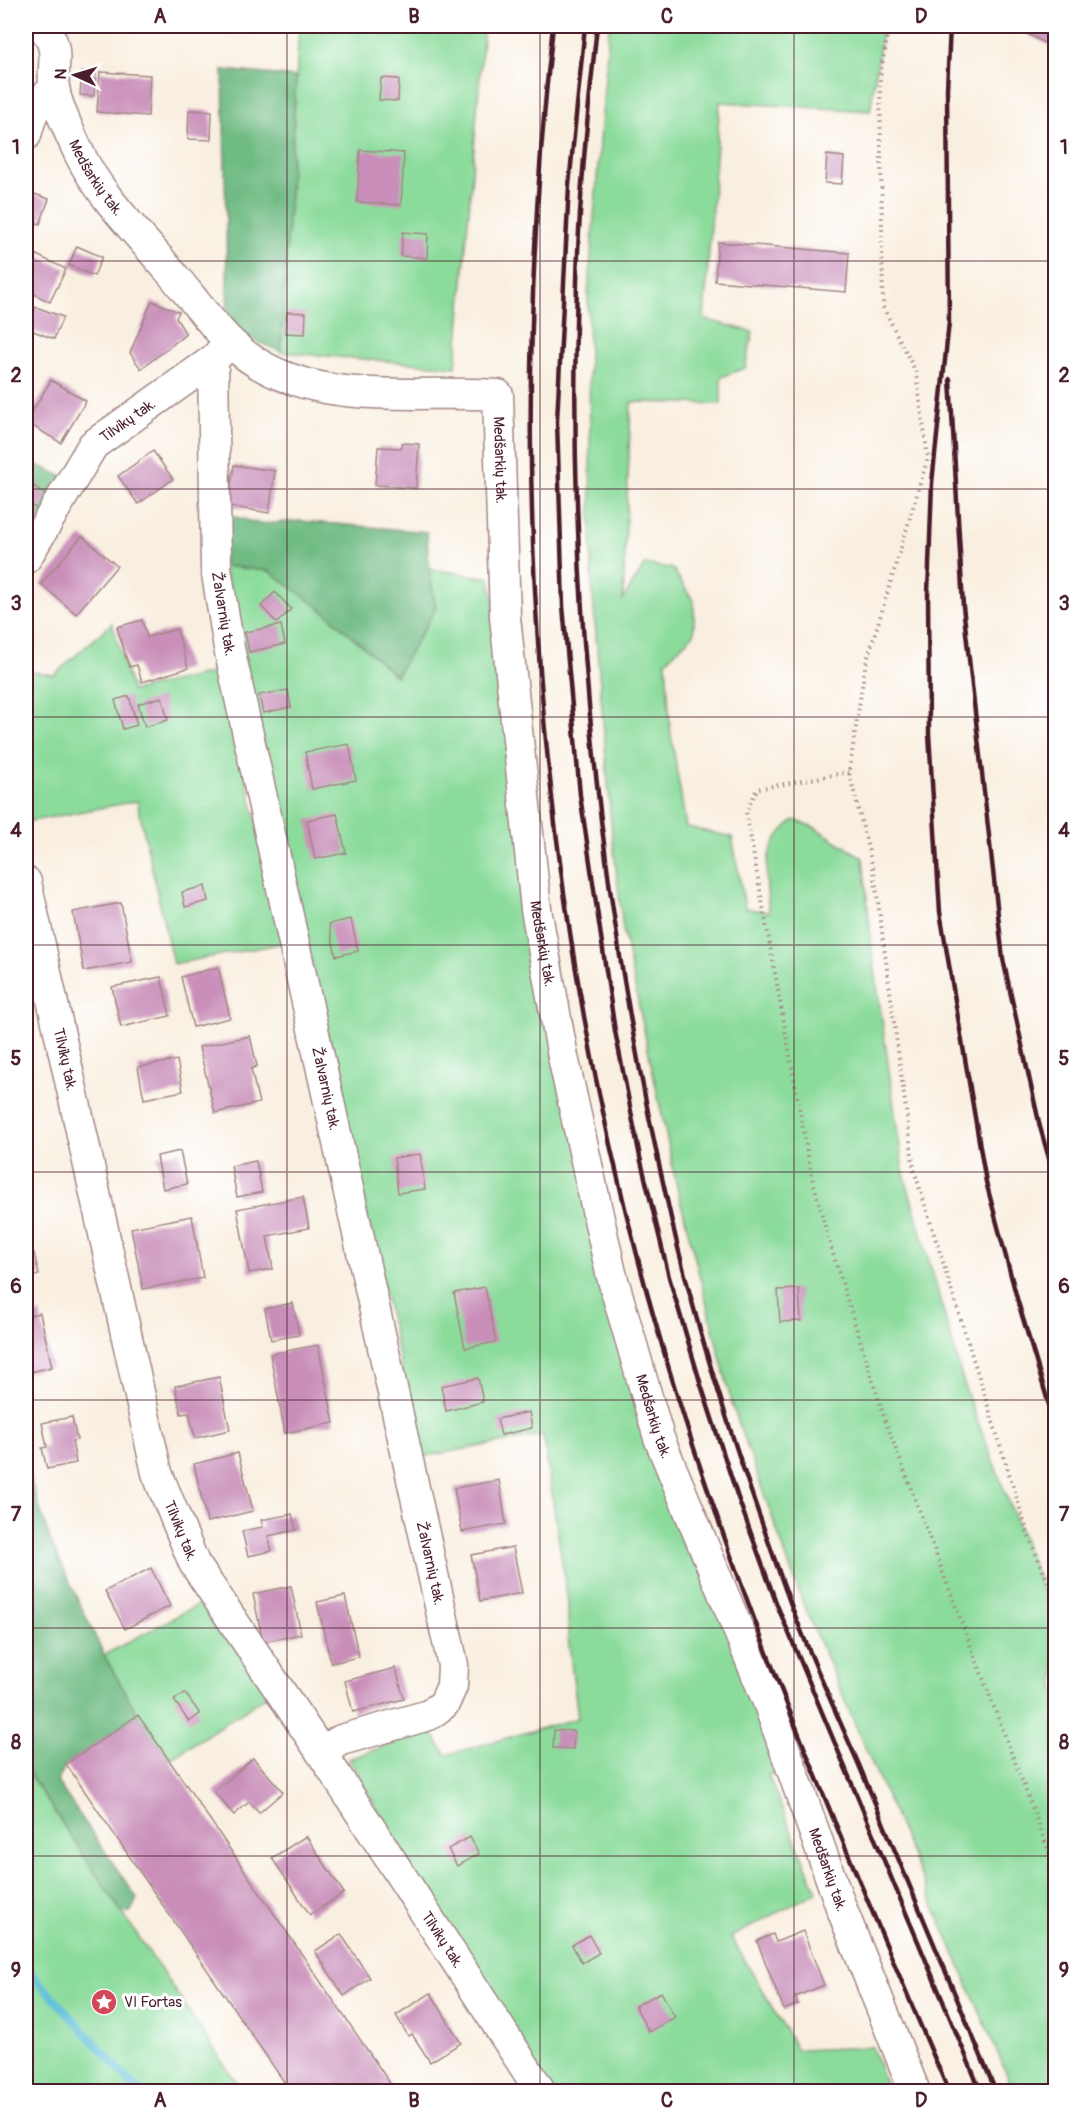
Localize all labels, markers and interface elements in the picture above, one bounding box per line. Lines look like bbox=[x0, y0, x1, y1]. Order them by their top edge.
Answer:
text: A bbox=[154, 4, 167, 29]
text: B bbox=[408, 4, 420, 29]
text: C bbox=[661, 4, 673, 29]
text: D bbox=[915, 4, 928, 29]
north arrow bbox=[45, 45, 105, 105]
text: N bbox=[51, 68, 71, 80]
text: 1 bbox=[12, 135, 20, 160]
text: 1 bbox=[1060, 135, 1068, 160]
street label: Medšarkių tak. bbox=[65, 137, 127, 220]
text: 2 bbox=[10, 363, 22, 388]
text: 2 bbox=[1058, 363, 1070, 388]
street label: Tilvikų tak. bbox=[96, 394, 159, 447]
street label: Medšarkių tak. bbox=[489, 416, 511, 504]
street label: Žalvarnių tak. bbox=[207, 570, 240, 658]
text: 3 bbox=[10, 591, 22, 616]
text: 3 bbox=[1058, 591, 1070, 616]
text: 4 bbox=[10, 818, 22, 843]
text: 4 bbox=[1058, 818, 1070, 843]
street label: Medšarkių tak. bbox=[526, 900, 559, 988]
street label: Tilvikų tak. bbox=[49, 1026, 82, 1093]
street label: Žalvarnių tak. bbox=[308, 1045, 344, 1132]
text: 5 bbox=[11, 1046, 22, 1071]
text: 5 bbox=[1059, 1046, 1070, 1071]
text: 6 bbox=[10, 1274, 22, 1299]
text: 6 bbox=[1058, 1274, 1070, 1299]
street label: Medšarkių tak. bbox=[631, 1372, 676, 1461]
street label: Tilvikų tak. bbox=[160, 1498, 202, 1564]
text: 7 bbox=[11, 1502, 22, 1527]
text: 7 bbox=[1059, 1502, 1070, 1527]
street label: Žalvarnių tak. bbox=[412, 1520, 449, 1607]
text: 8 bbox=[11, 1730, 21, 1755]
text: 8 bbox=[1059, 1730, 1069, 1755]
street label: Medšarkių tak. bbox=[804, 1825, 851, 1914]
street label: Tilvikų tak. bbox=[417, 1908, 468, 1972]
text: 9 bbox=[11, 1958, 21, 1983]
text: 9 bbox=[1059, 1958, 1069, 1983]
place icon: VI Fortas bbox=[89, 1987, 119, 2017]
place label: VI Fortas bbox=[124, 1993, 182, 2012]
text: A bbox=[154, 2088, 167, 2113]
text: B bbox=[408, 2088, 420, 2113]
text: C bbox=[661, 2088, 673, 2113]
text: D bbox=[915, 2088, 928, 2113]

